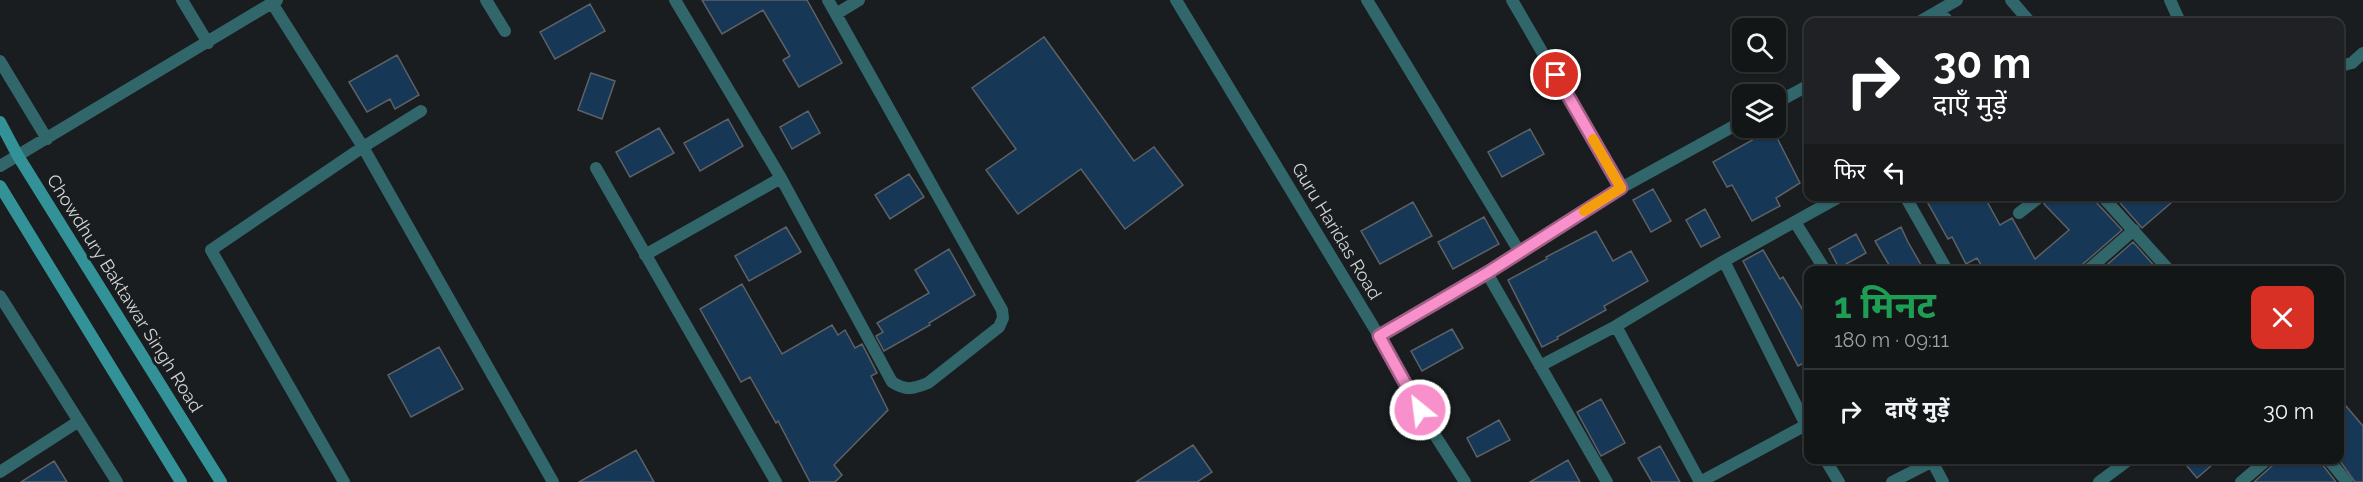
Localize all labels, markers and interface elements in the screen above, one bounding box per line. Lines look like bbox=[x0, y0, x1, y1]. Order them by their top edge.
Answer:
map controls bbox=[1732, 18, 1786, 138]
button: search bbox=[1732, 18, 1786, 72]
text: 30 m bbox=[1933, 39, 2031, 88]
icon: right bbox=[1834, 42, 1912, 120]
pin bbox=[1530, 49, 1581, 100]
icon: arrive bbox=[1539, 58, 1572, 91]
button: layers bbox=[1732, 84, 1786, 138]
text: दाएँ मुड़ें bbox=[1933, 89, 2007, 120]
icon: left bbox=[1878, 156, 1911, 189]
text: फिर bbox=[1834, 158, 1866, 184]
street label: Guru Haridas Road bbox=[1288, 159, 1386, 303]
street label: Chowdhury Baktawar Singh Road bbox=[43, 170, 207, 416]
text: 1 मिनट bbox=[1834, 284, 1936, 326]
button: close bbox=[2251, 286, 2314, 349]
text: 180 m · 09:11 bbox=[1834, 328, 1949, 352]
position arrow bbox=[1388, 378, 1452, 442]
icon: right bbox=[1834, 395, 1867, 428]
text: दाएँ मुड़ें bbox=[1885, 396, 1949, 422]
text: 30 m bbox=[2263, 398, 2314, 424]

